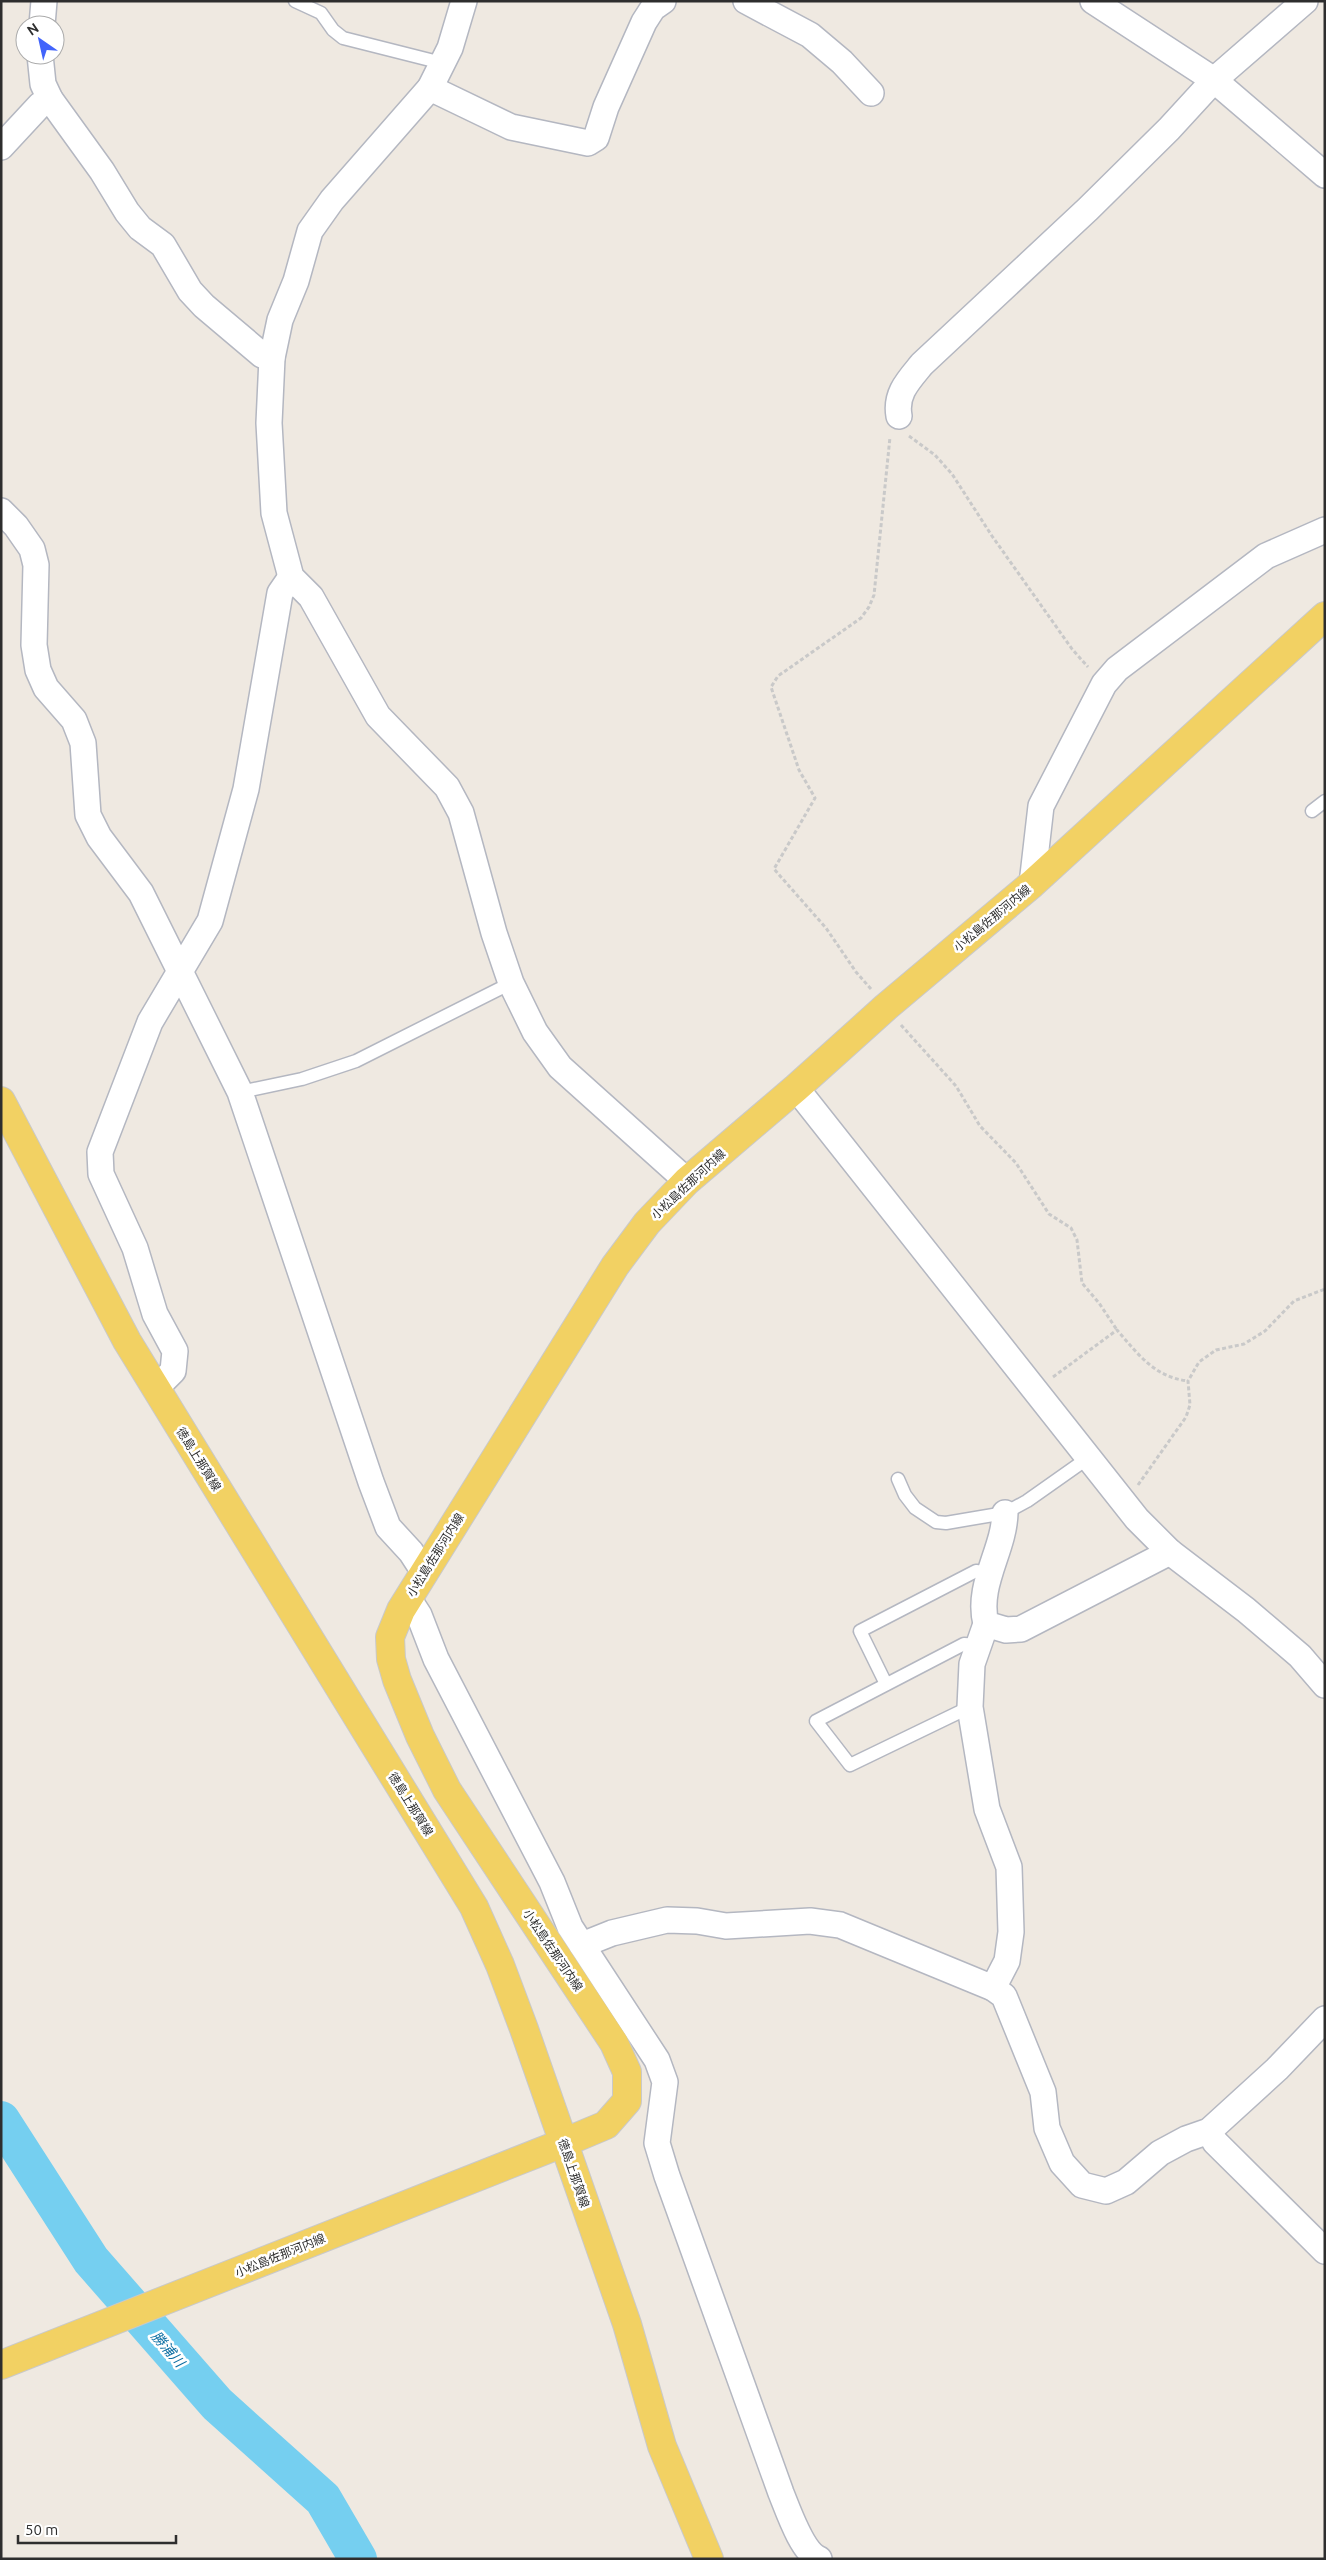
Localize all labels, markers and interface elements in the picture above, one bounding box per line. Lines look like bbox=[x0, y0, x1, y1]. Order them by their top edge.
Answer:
north arrow bbox=[15, 15, 65, 65]
text: N bbox=[24, 20, 42, 39]
street label: 小松島佐那河内線 bbox=[951, 882, 1033, 954]
street label: 小松島佐那河内線 bbox=[648, 1147, 728, 1221]
street label: 徳島上那賀線 bbox=[174, 1425, 224, 1493]
street label: 小松島佐那河内線 bbox=[404, 1511, 466, 1599]
street label: 徳島上那賀線 bbox=[386, 1770, 436, 1838]
street label: 小松島佐那河内線 bbox=[521, 1907, 585, 1993]
street label: 徳島上那賀線 bbox=[556, 2137, 592, 2209]
street label: 小松島佐那河内線 bbox=[233, 2231, 327, 2279]
water label: 勝浦川 bbox=[148, 2328, 189, 2372]
scale bar bbox=[18, 2512, 175, 2544]
text: 50 m bbox=[25, 2521, 58, 2538]

